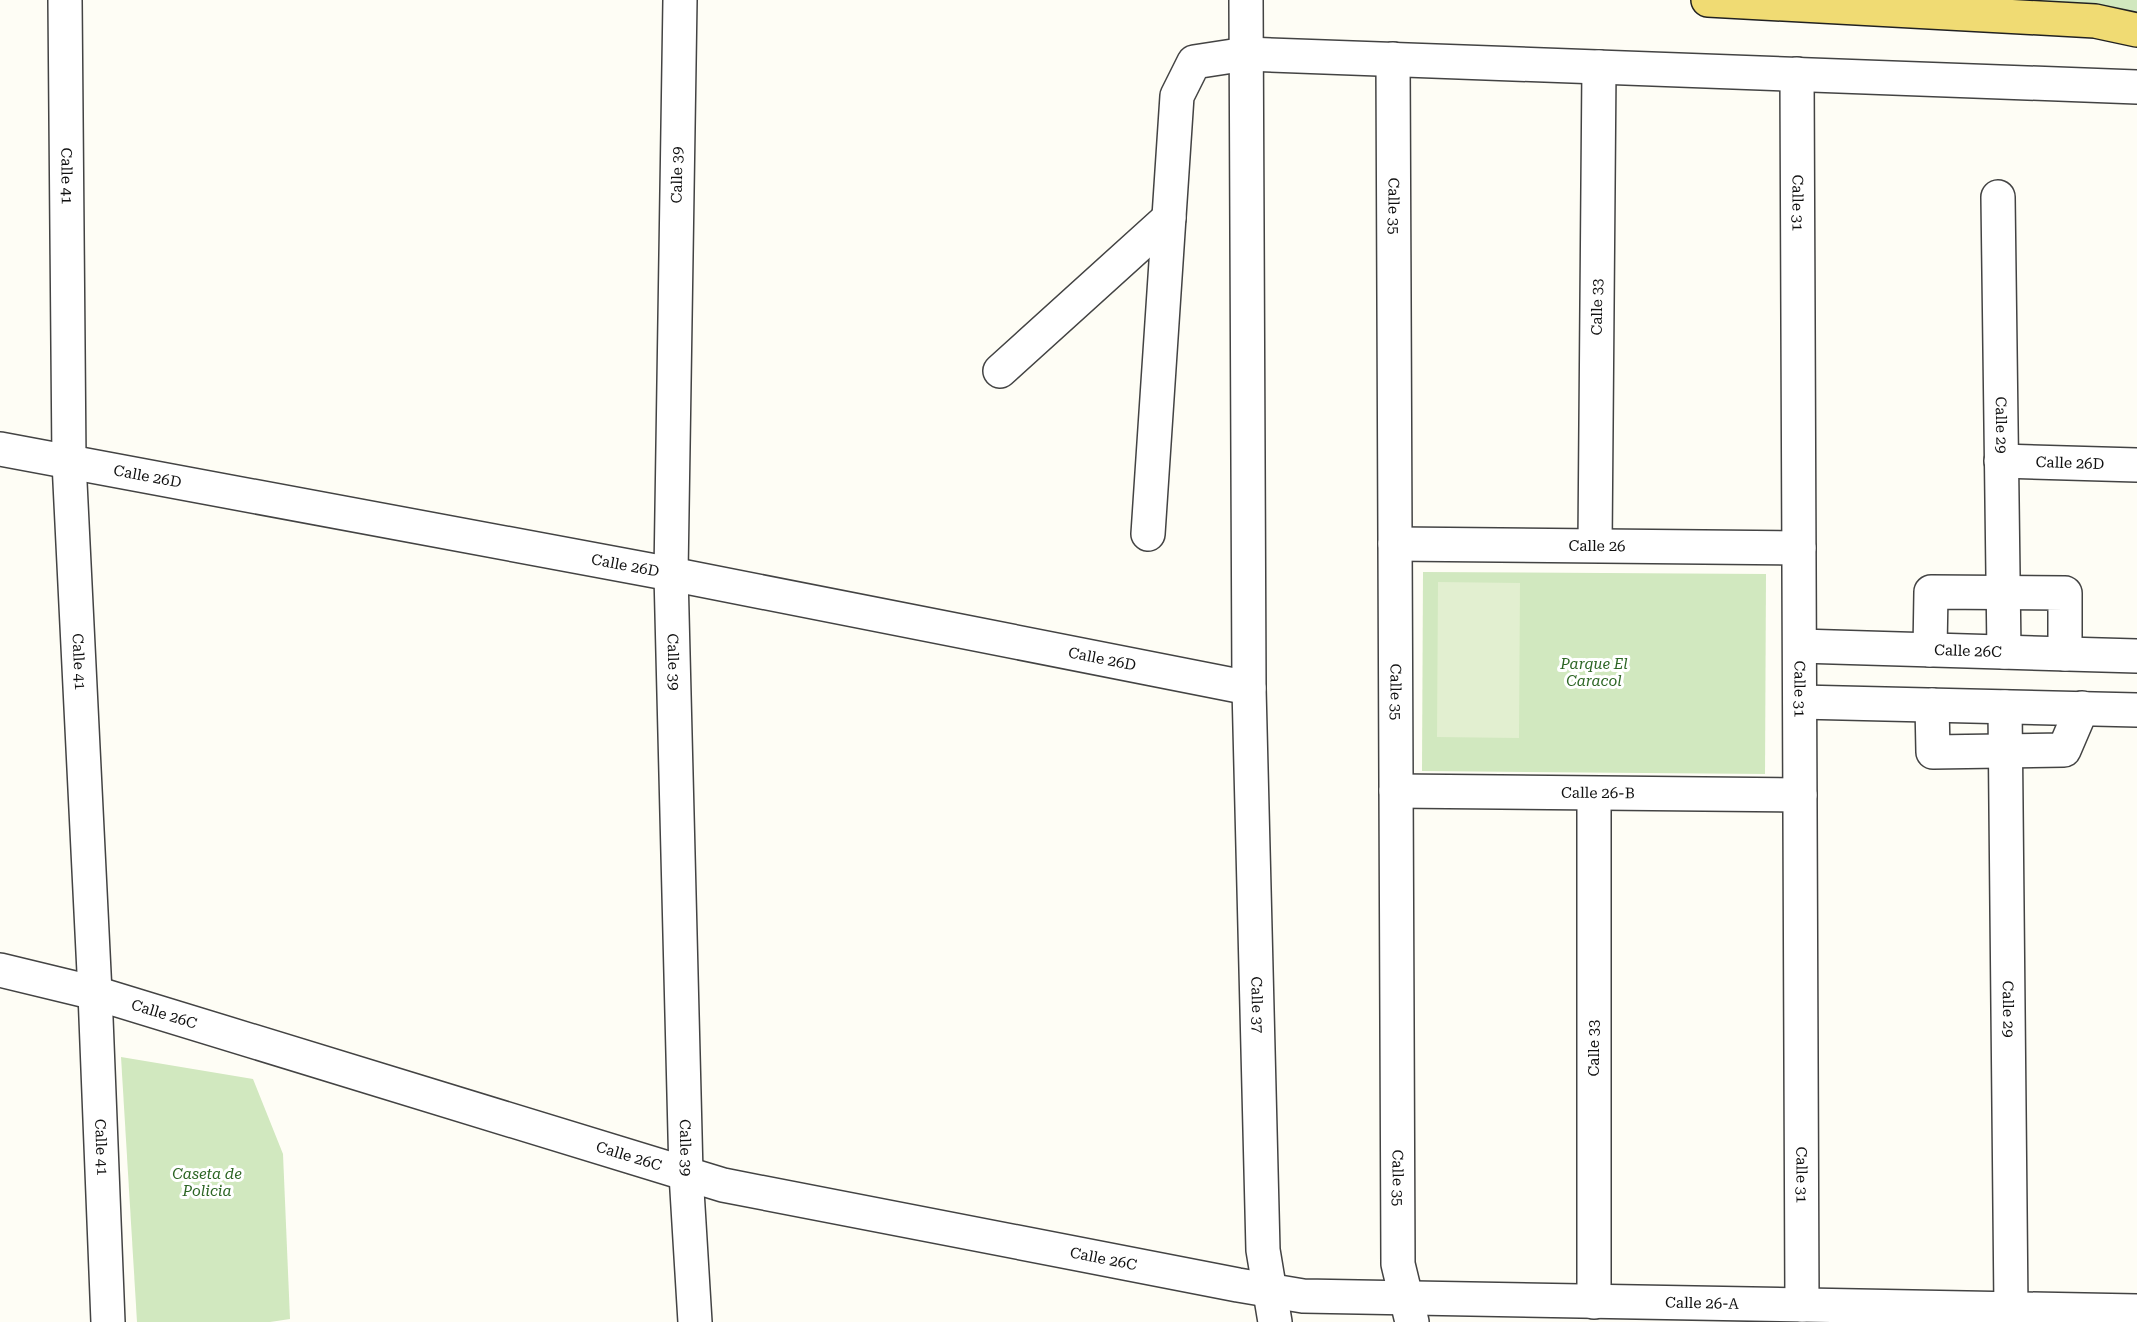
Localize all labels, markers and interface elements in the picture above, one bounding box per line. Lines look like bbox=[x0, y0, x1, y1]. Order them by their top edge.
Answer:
street label: Calle 39 bbox=[668, 146, 686, 204]
street label: Calle 41 bbox=[57, 147, 76, 205]
street label: Calle 31 bbox=[1788, 174, 1807, 232]
street label: Calle 35 bbox=[1384, 177, 1403, 235]
street label: Calle 33 bbox=[1588, 278, 1606, 336]
street label: Calle 29 bbox=[1992, 396, 2010, 454]
street label: Calle 26D bbox=[2035, 453, 2105, 473]
street label: Calle 26D bbox=[112, 461, 183, 492]
street label: Calle 26 bbox=[1568, 537, 1626, 555]
street label: Calle 26D bbox=[590, 550, 661, 581]
street label: Calle 41 bbox=[68, 633, 89, 691]
street label: Calle 39 bbox=[663, 633, 683, 691]
street label: Calle 26C bbox=[1934, 641, 2002, 661]
street label: Calle 26D bbox=[1067, 644, 1138, 675]
park label: Parque El Caracol bbox=[1559, 655, 1628, 690]
street label: Calle 31 bbox=[1790, 660, 1809, 718]
street label: Calle 35 bbox=[1387, 663, 1405, 721]
street label: Calle 26-B bbox=[1561, 784, 1635, 802]
street label: Calle 37 bbox=[1247, 976, 1267, 1034]
street label: Calle 29 bbox=[1999, 980, 2017, 1038]
street label: Calle 26C bbox=[129, 996, 199, 1033]
street label: Calle 33 bbox=[1585, 1020, 1603, 1077]
street label: Calle 41 bbox=[91, 1118, 111, 1176]
street label: Calle 39 bbox=[676, 1119, 695, 1176]
street label: Calle 26C bbox=[594, 1138, 664, 1175]
street label: Calle 31 bbox=[1792, 1146, 1811, 1204]
street label: Calle 35 bbox=[1389, 1149, 1407, 1207]
park label: Caseta de Policia bbox=[172, 1165, 242, 1200]
street label: Calle 26C bbox=[1068, 1244, 1139, 1274]
street label: Calle 26-A bbox=[1665, 1294, 1739, 1313]

